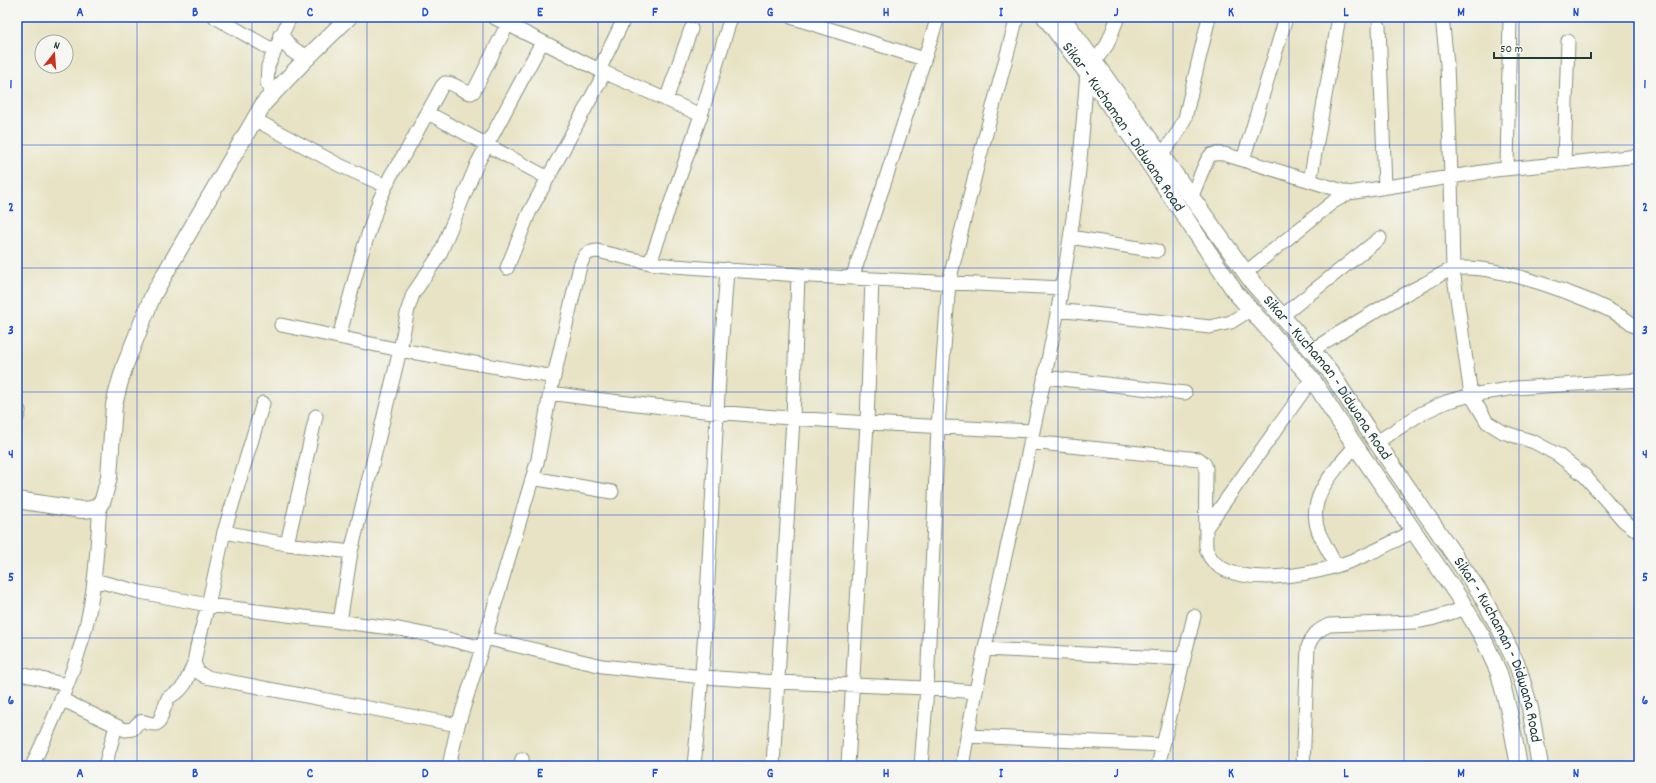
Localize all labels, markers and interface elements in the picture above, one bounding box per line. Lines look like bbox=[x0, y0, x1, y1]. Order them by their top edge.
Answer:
text: A bbox=[76, 4, 84, 23]
text: B bbox=[192, 4, 198, 23]
text: C bbox=[307, 4, 314, 23]
text: D bbox=[422, 4, 429, 23]
text: E bbox=[537, 4, 544, 23]
text: F bbox=[652, 4, 658, 23]
text: G bbox=[767, 4, 774, 23]
text: H bbox=[883, 4, 890, 23]
text: I bbox=[999, 4, 1004, 23]
text: J bbox=[1114, 4, 1119, 23]
text: K bbox=[1228, 4, 1234, 23]
text: L bbox=[1343, 4, 1349, 23]
text: M bbox=[1457, 4, 1465, 23]
text: N bbox=[1573, 4, 1579, 23]
north arrow bbox=[34, 34, 74, 74]
scale bar bbox=[1494, 34, 1591, 60]
street label: Sikar - Kuchaman - Didwana Road bbox=[1056, 37, 1190, 217]
text: N bbox=[51, 38, 62, 55]
text: 50 m bbox=[1500, 41, 1523, 58]
text: 1 bbox=[10, 76, 13, 95]
text: 1 bbox=[1644, 76, 1647, 95]
text: 2 bbox=[8, 199, 14, 218]
text: 2 bbox=[1642, 199, 1648, 218]
street label: Sikar - Kuchaman - Didwana Road bbox=[1257, 290, 1397, 465]
text: 3 bbox=[8, 322, 14, 341]
text: 3 bbox=[1642, 322, 1648, 341]
text: 4 bbox=[8, 446, 14, 465]
text: 4 bbox=[1642, 446, 1648, 465]
street label: Sikar - Kuchaman - Didwana Road bbox=[1447, 552, 1547, 744]
text: 5 bbox=[8, 569, 14, 588]
text: 5 bbox=[1642, 569, 1648, 588]
text: 6 bbox=[8, 692, 15, 711]
text: 6 bbox=[1642, 692, 1649, 711]
text: A bbox=[76, 765, 84, 783]
text: B bbox=[192, 765, 198, 783]
text: C bbox=[307, 765, 314, 783]
text: D bbox=[422, 765, 429, 783]
text: E bbox=[537, 765, 544, 783]
text: F bbox=[652, 765, 658, 783]
text: G bbox=[767, 765, 774, 783]
text: H bbox=[883, 765, 890, 783]
text: I bbox=[999, 765, 1004, 783]
text: J bbox=[1114, 765, 1119, 783]
text: K bbox=[1228, 765, 1234, 783]
text: L bbox=[1343, 765, 1349, 783]
text: M bbox=[1457, 765, 1465, 783]
text: N bbox=[1573, 765, 1579, 783]

